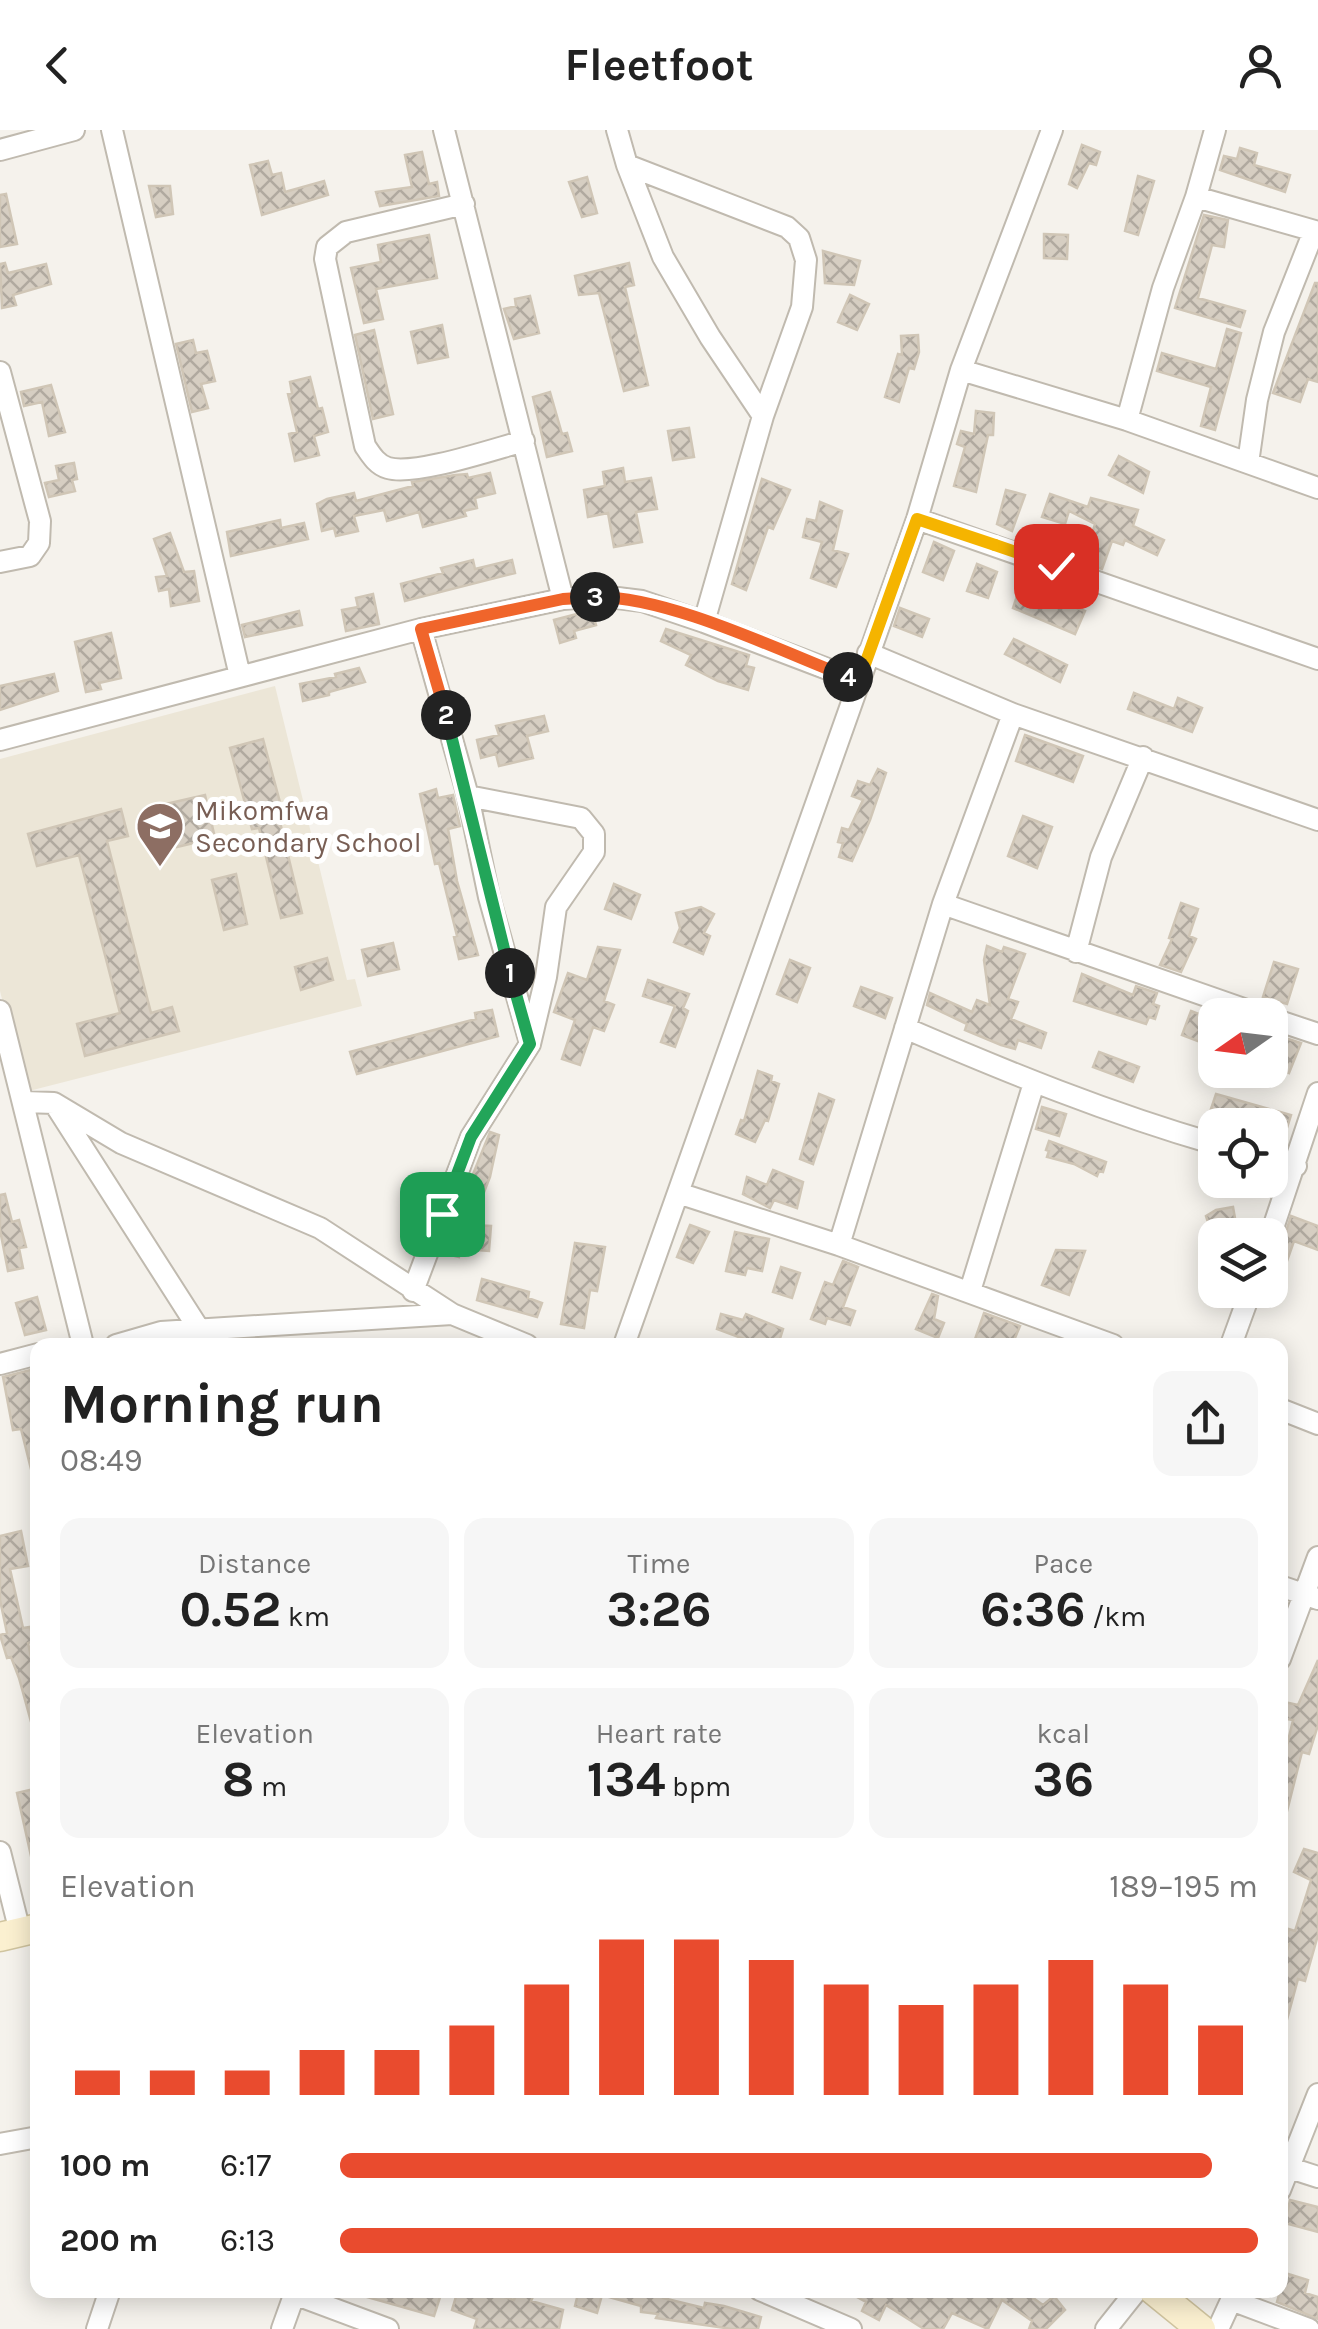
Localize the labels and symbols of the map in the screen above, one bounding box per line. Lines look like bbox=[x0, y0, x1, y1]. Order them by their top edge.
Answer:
pin bbox=[1014, 524, 1099, 609]
pin: 3 bbox=[570, 572, 620, 622]
pin: 4 bbox=[823, 652, 873, 702]
pin: 2 bbox=[421, 690, 471, 740]
place label: Mikomfwa Secondary School bbox=[195, 794, 421, 859]
school or university icon: Mikomfwa Secondary School bbox=[134, 800, 186, 868]
pin: 1 bbox=[485, 948, 535, 998]
north arrow bbox=[1198, 998, 1288, 1088]
pin bbox=[400, 1172, 485, 1257]

